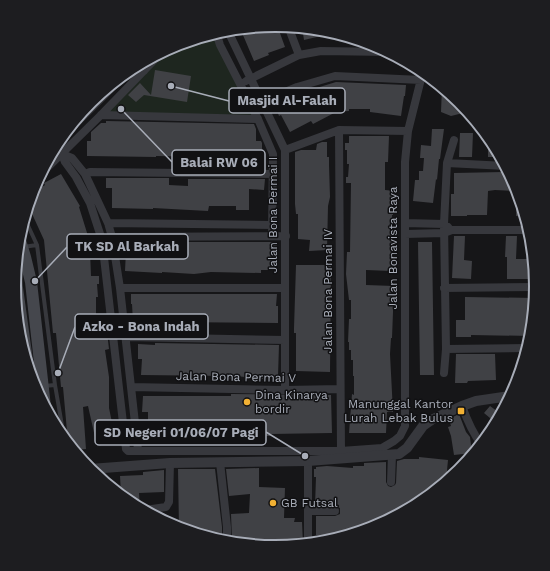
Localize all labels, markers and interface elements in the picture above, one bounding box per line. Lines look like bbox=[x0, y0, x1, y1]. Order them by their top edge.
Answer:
callout: Masjid Al-Falah bbox=[229, 88, 345, 113]
text: Masjid Al-Falah bbox=[237, 93, 337, 108]
callout: Balai RW 06 bbox=[172, 150, 265, 175]
text: Balai RW 06 bbox=[180, 155, 258, 170]
street label: Jalan Bona Permai I bbox=[266, 157, 280, 273]
street label: Jalan Bonavista Raya bbox=[386, 186, 400, 310]
street label: Jalan Bona Permai IV bbox=[321, 229, 335, 353]
callout: TK SD Al Barkah bbox=[67, 234, 188, 259]
text: TK SD Al Barkah bbox=[75, 239, 179, 254]
callout: Azko - Bona Indah bbox=[75, 314, 208, 339]
text: Azko - Bona Indah bbox=[82, 319, 200, 334]
street label: Jalan Bona Permai V bbox=[176, 369, 297, 385]
place label: Dina Kinarya bordir bbox=[255, 388, 328, 416]
marker: Dina Kinarya bordir bbox=[242, 397, 252, 407]
place label: Manunggal Kantor Lurah Lebak Bulus bbox=[344, 397, 453, 425]
marker: Manunggal Kantor Lurah Lebak Bulus bbox=[456, 406, 466, 416]
callout: SD Negeri 01/06/07 Pagi bbox=[95, 420, 266, 445]
text: SD Negeri 01/06/07 Pagi bbox=[103, 425, 259, 440]
place label: GB Futsal bbox=[281, 496, 338, 510]
marker: GB Futsal bbox=[268, 498, 278, 508]

